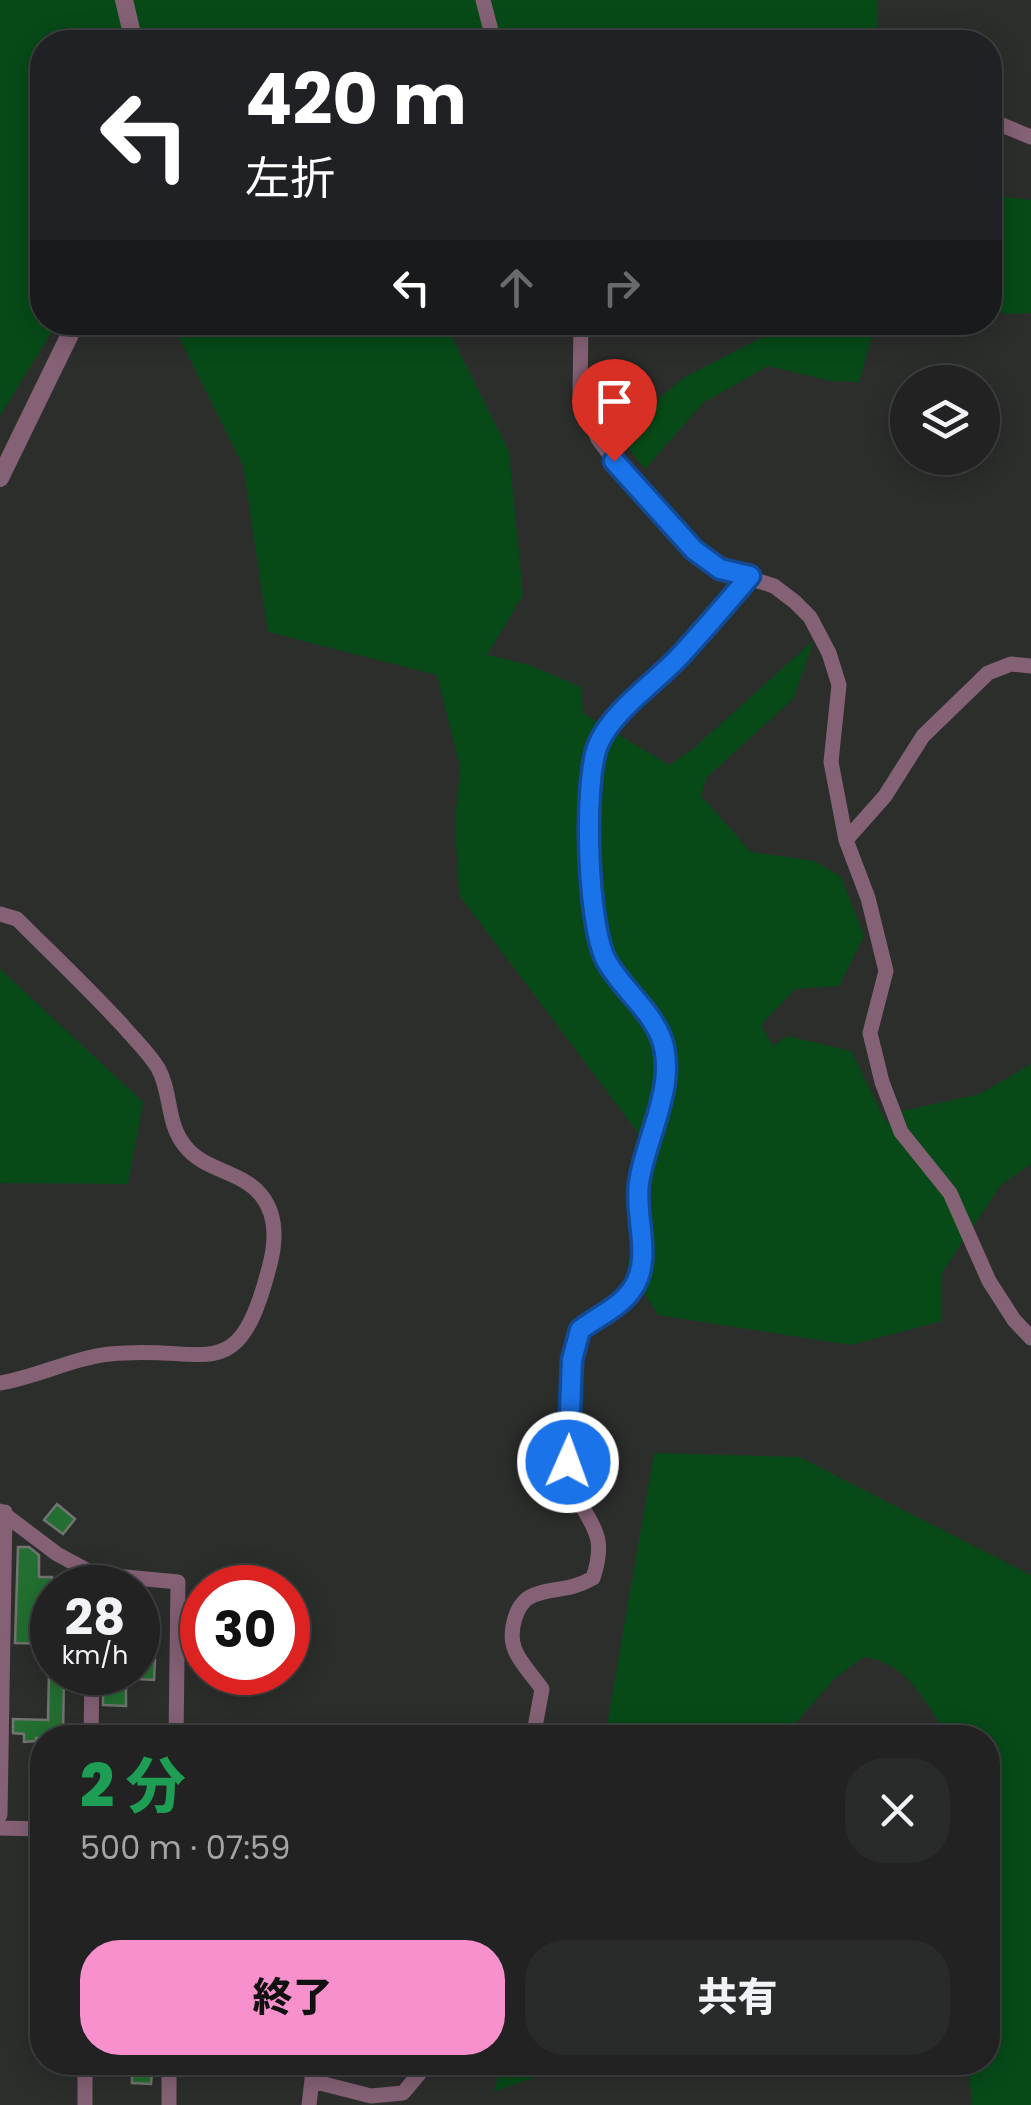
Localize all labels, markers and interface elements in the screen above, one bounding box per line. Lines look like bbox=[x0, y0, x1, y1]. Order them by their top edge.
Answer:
text: 420 m bbox=[245, 50, 467, 149]
icon: left bbox=[80, 70, 210, 200]
text: 左折 bbox=[245, 147, 335, 210]
icon: left bbox=[384, 260, 439, 315]
icon: ahead bbox=[489, 260, 544, 315]
icon: right bbox=[594, 260, 649, 315]
pin bbox=[572, 359, 657, 462]
map controls bbox=[890, 365, 1000, 475]
button: layers bbox=[890, 365, 1000, 475]
icon: arrive bbox=[587, 374, 642, 429]
position arrow bbox=[516, 1410, 620, 1514]
speed limit sign: 30 bbox=[180, 1565, 310, 1695]
text: 28 bbox=[65, 1582, 125, 1653]
text: km/h bbox=[62, 1638, 128, 1673]
text: 2 分 bbox=[80, 1744, 186, 1828]
button: close bbox=[845, 1758, 950, 1863]
text: 500 m · 07:59 bbox=[80, 1825, 290, 1870]
button: 終了 bbox=[80, 1940, 505, 2055]
button: 共有 bbox=[525, 1940, 950, 2055]

